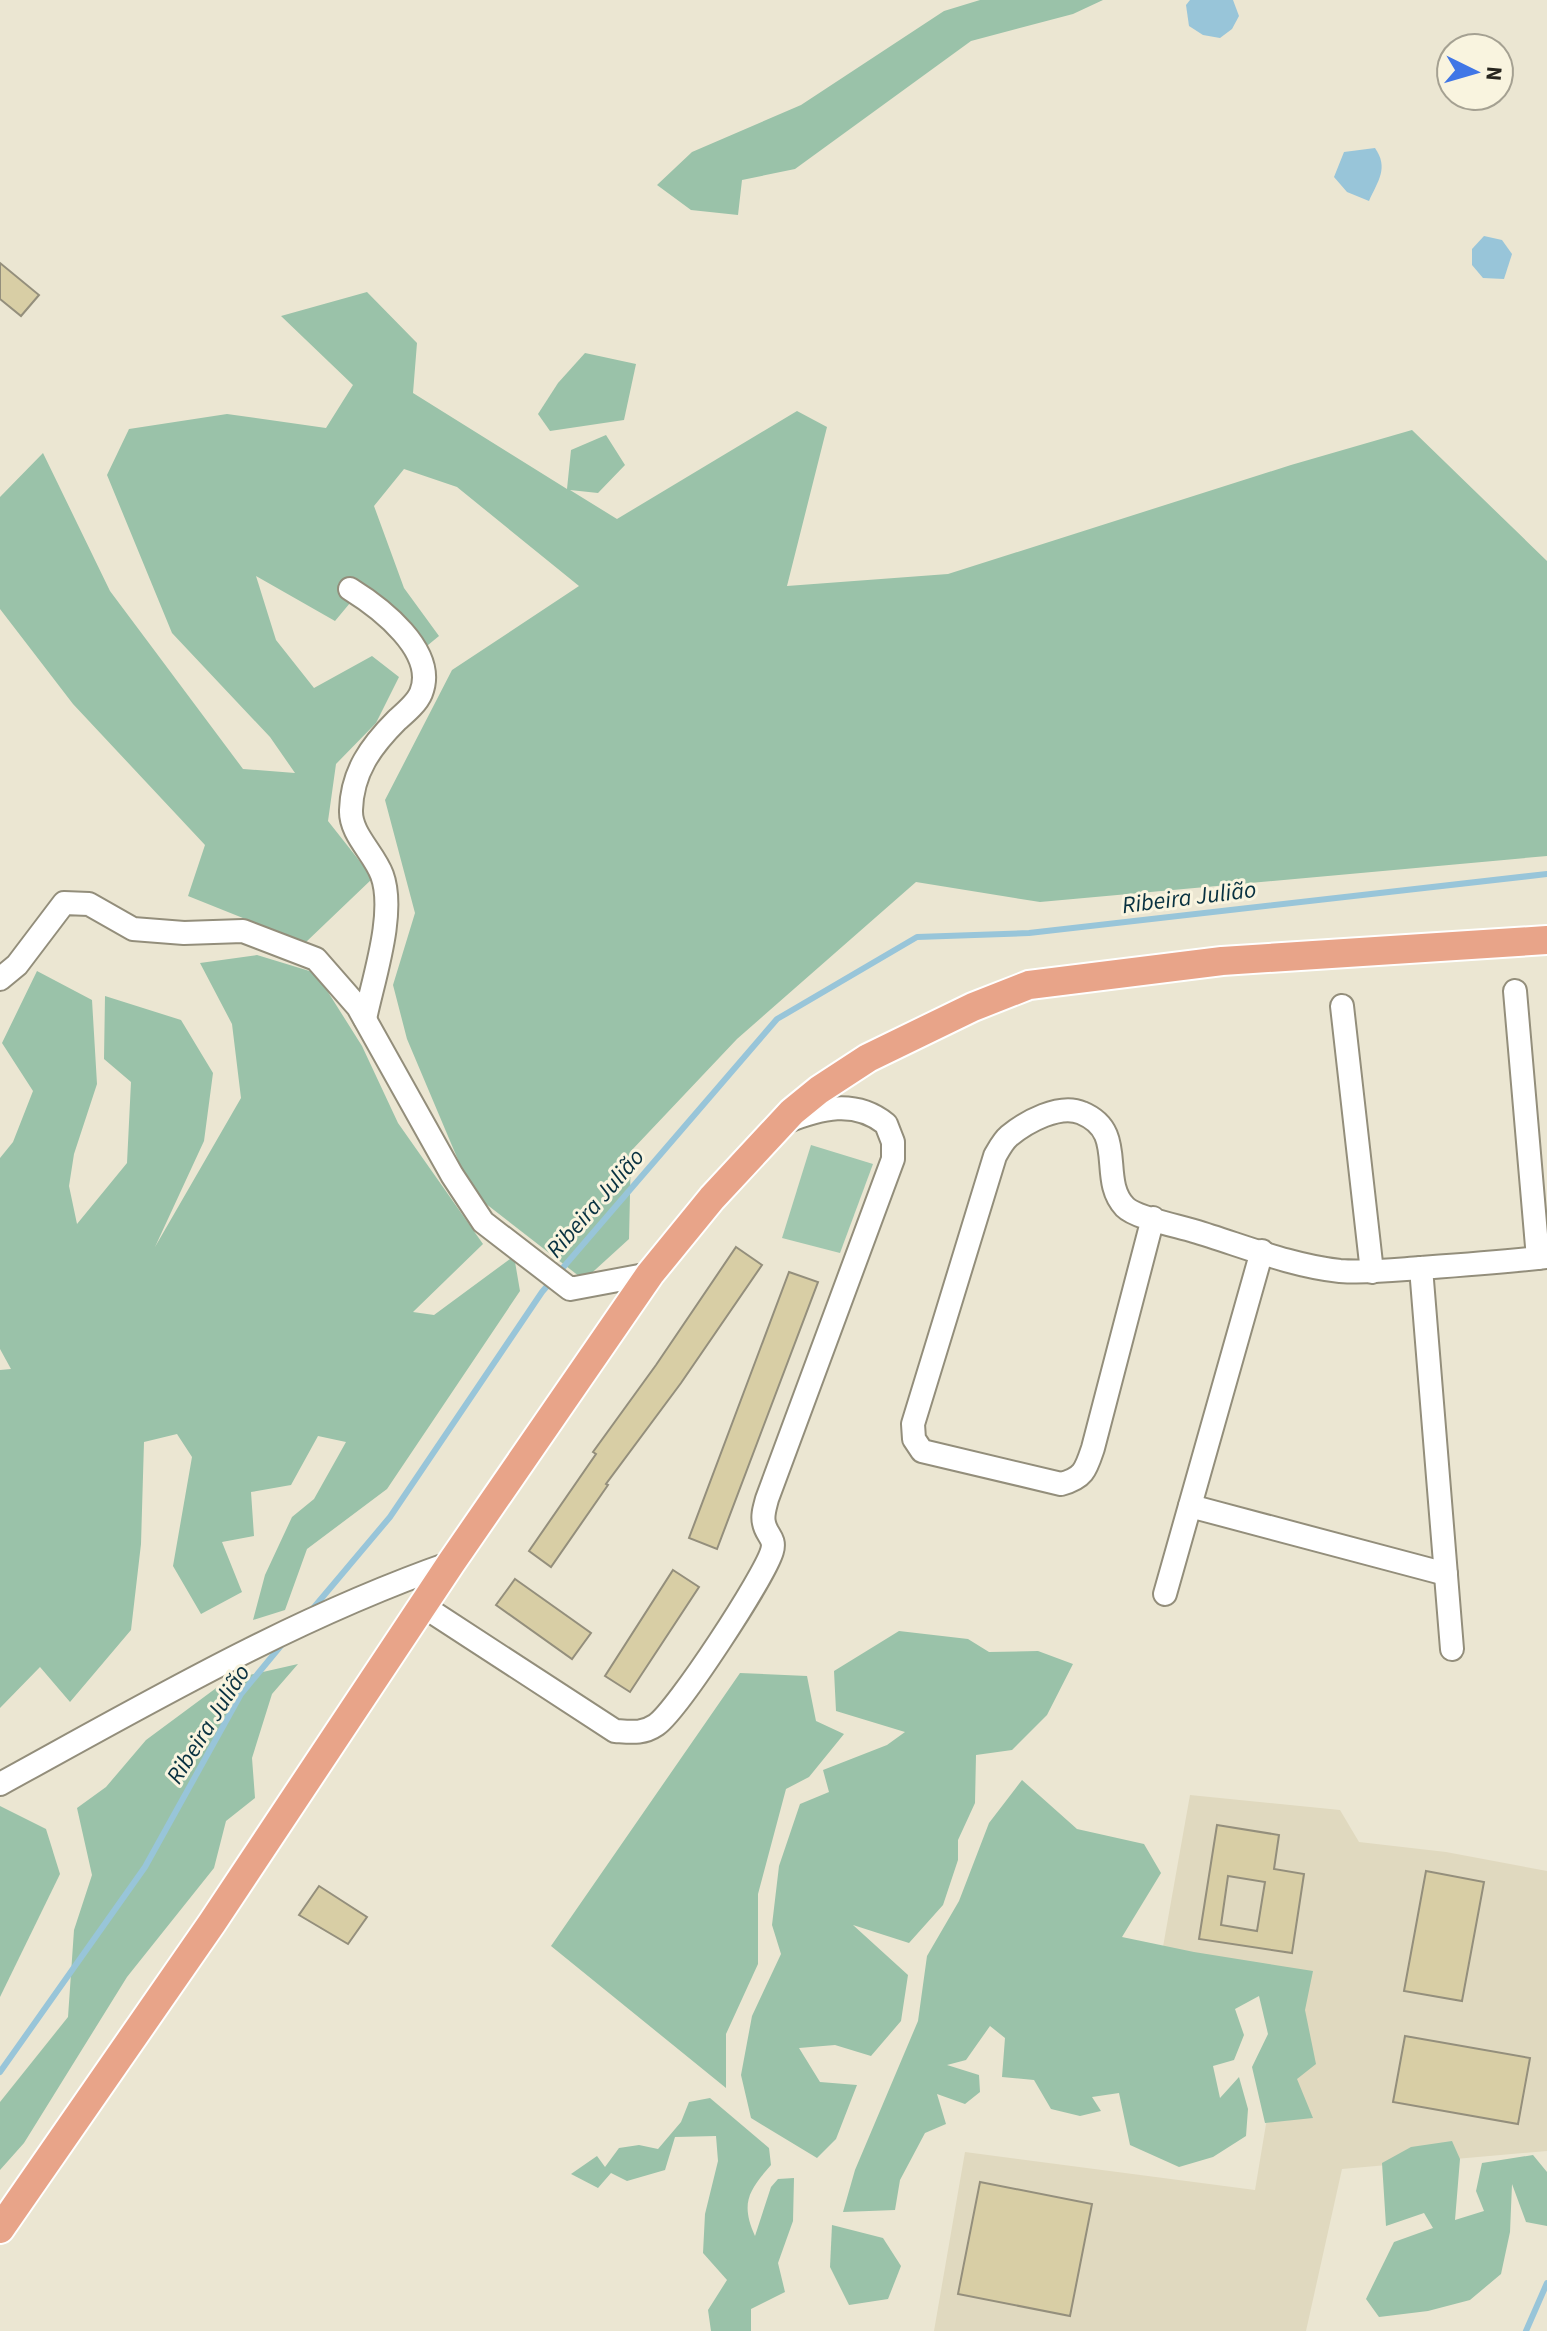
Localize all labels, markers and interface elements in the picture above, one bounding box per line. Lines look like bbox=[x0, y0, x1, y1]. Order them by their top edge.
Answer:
north arrow bbox=[1435, 32, 1515, 112]
text: N bbox=[1477, 65, 1511, 82]
water label: Ribeira Julião bbox=[1120, 872, 1258, 923]
water label: Ribeira Julião bbox=[538, 1141, 653, 1266]
water label: Ribeira Julião bbox=[158, 1658, 259, 1791]

